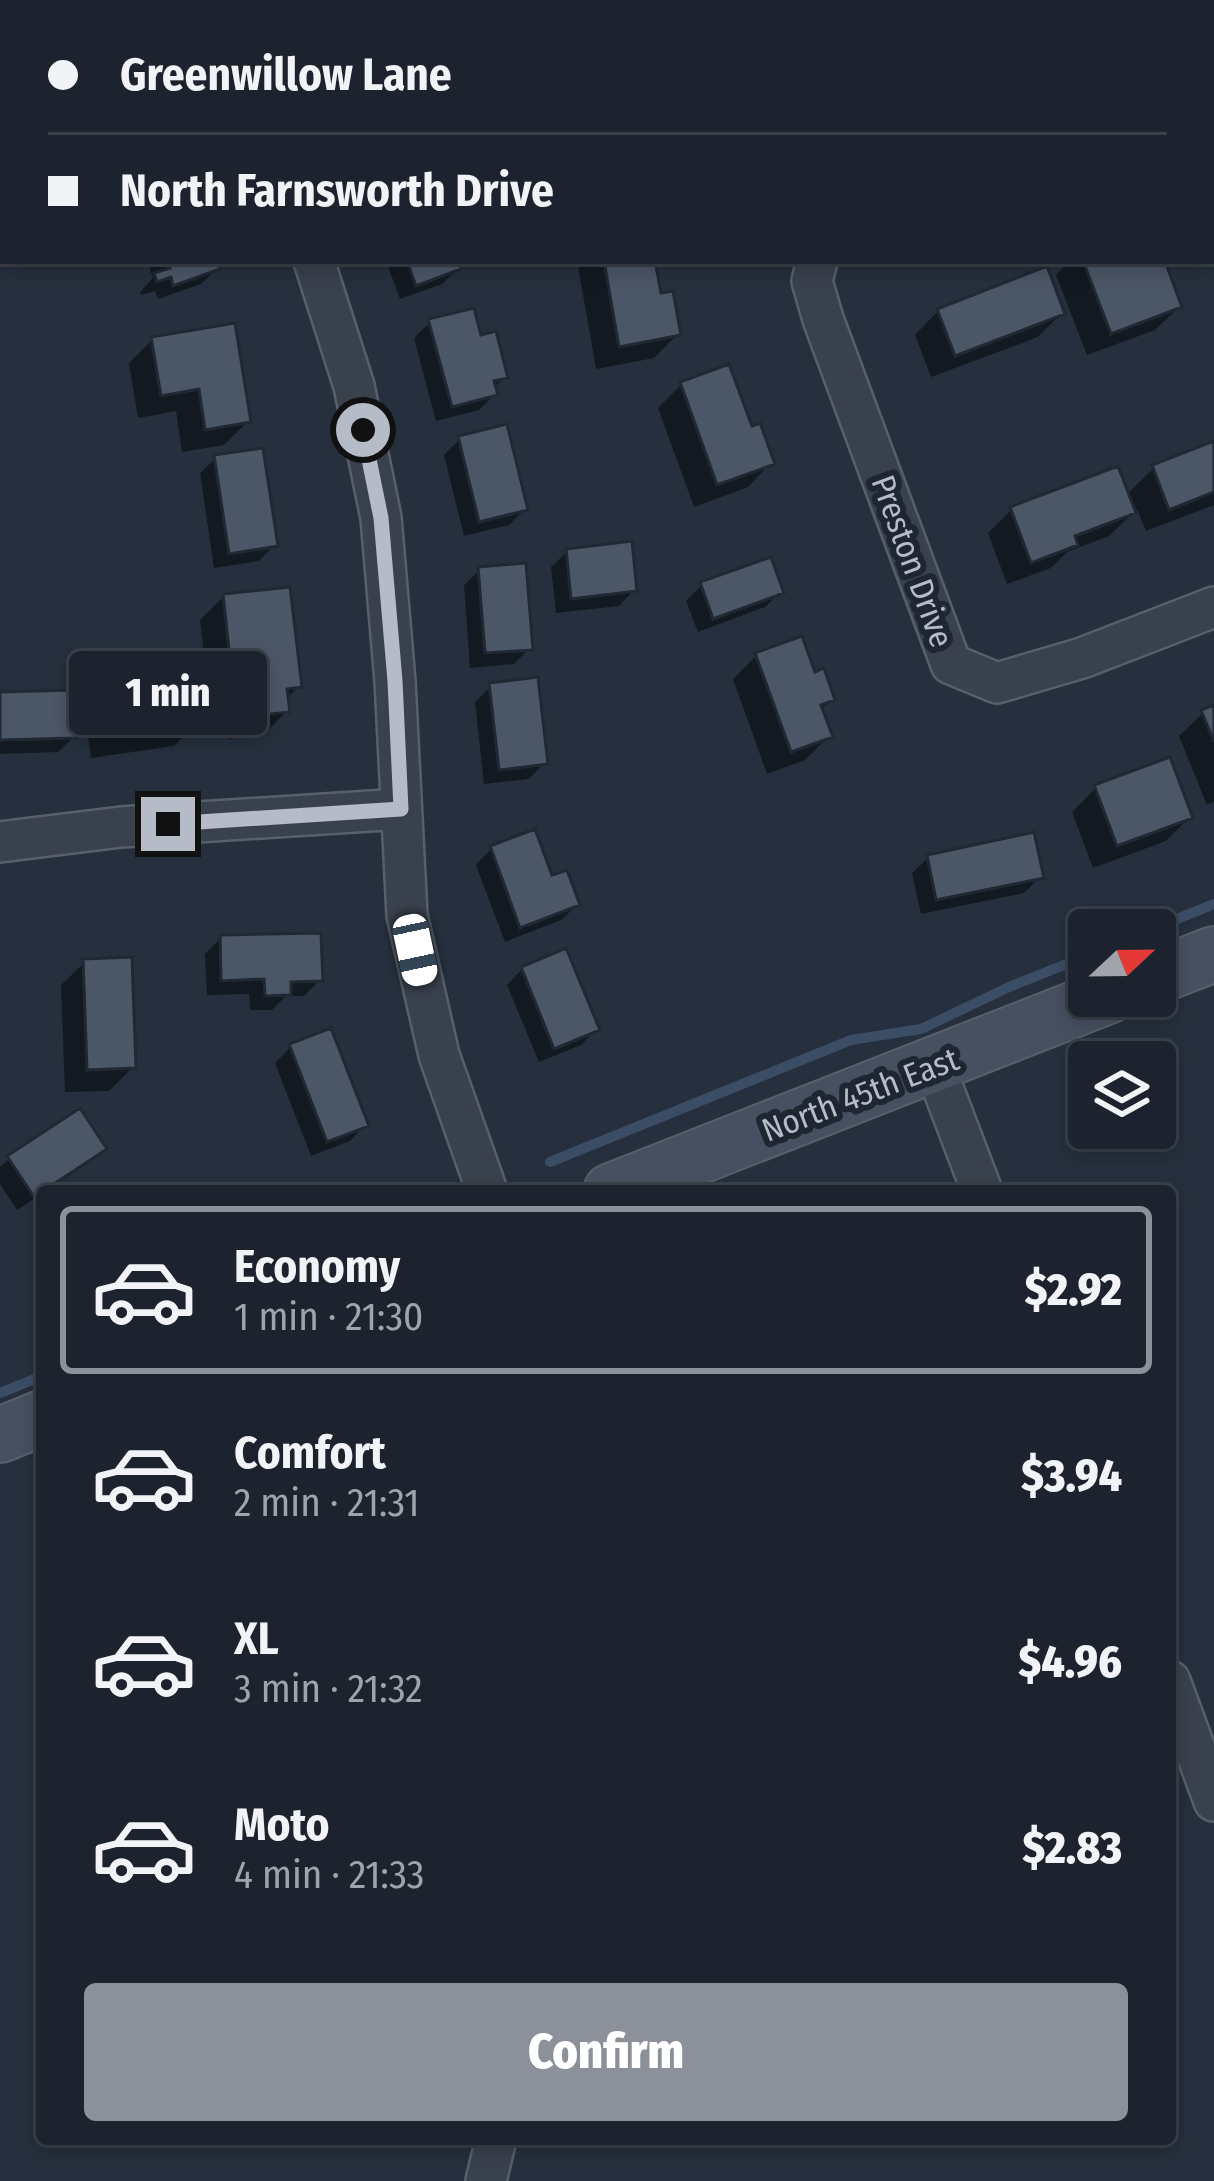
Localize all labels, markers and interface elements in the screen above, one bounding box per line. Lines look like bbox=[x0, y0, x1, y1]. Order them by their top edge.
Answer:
text: Greenwillow Lane bbox=[120, 48, 452, 102]
text: North Farnsworth Drive bbox=[120, 164, 554, 218]
route start bbox=[336, 403, 390, 457]
street label: Preston Drive bbox=[862, 470, 962, 653]
callout: 1 min bbox=[69, 650, 267, 734]
text: 1 min bbox=[126, 670, 210, 716]
route end bbox=[141, 797, 195, 851]
north arrow bbox=[1068, 909, 1176, 1017]
map controls bbox=[1068, 909, 1176, 1149]
car bbox=[390, 911, 440, 989]
street label: North 45th East bbox=[756, 1039, 964, 1151]
button: layers bbox=[1068, 1041, 1176, 1149]
icon: car bbox=[90, 1236, 198, 1344]
text: Economy bbox=[234, 1240, 400, 1294]
text: $2.92 bbox=[1025, 1263, 1122, 1317]
text: 1 min · 21:30 bbox=[234, 1294, 423, 1340]
icon: car bbox=[90, 1422, 198, 1530]
text: Comfort bbox=[234, 1426, 386, 1480]
text: $3.94 bbox=[1021, 1449, 1122, 1503]
text: 2 min · 21:31 bbox=[234, 1480, 419, 1526]
icon: car bbox=[90, 1608, 198, 1716]
text: XL bbox=[234, 1612, 279, 1666]
text: $4.96 bbox=[1019, 1635, 1122, 1689]
text: 3 min · 21:32 bbox=[234, 1666, 422, 1712]
icon: car bbox=[90, 1794, 198, 1902]
text: Moto bbox=[234, 1798, 330, 1852]
text: $2.83 bbox=[1022, 1821, 1122, 1875]
text: 4 min · 21:33 bbox=[234, 1852, 424, 1898]
button: Confirm bbox=[84, 1983, 1128, 2121]

